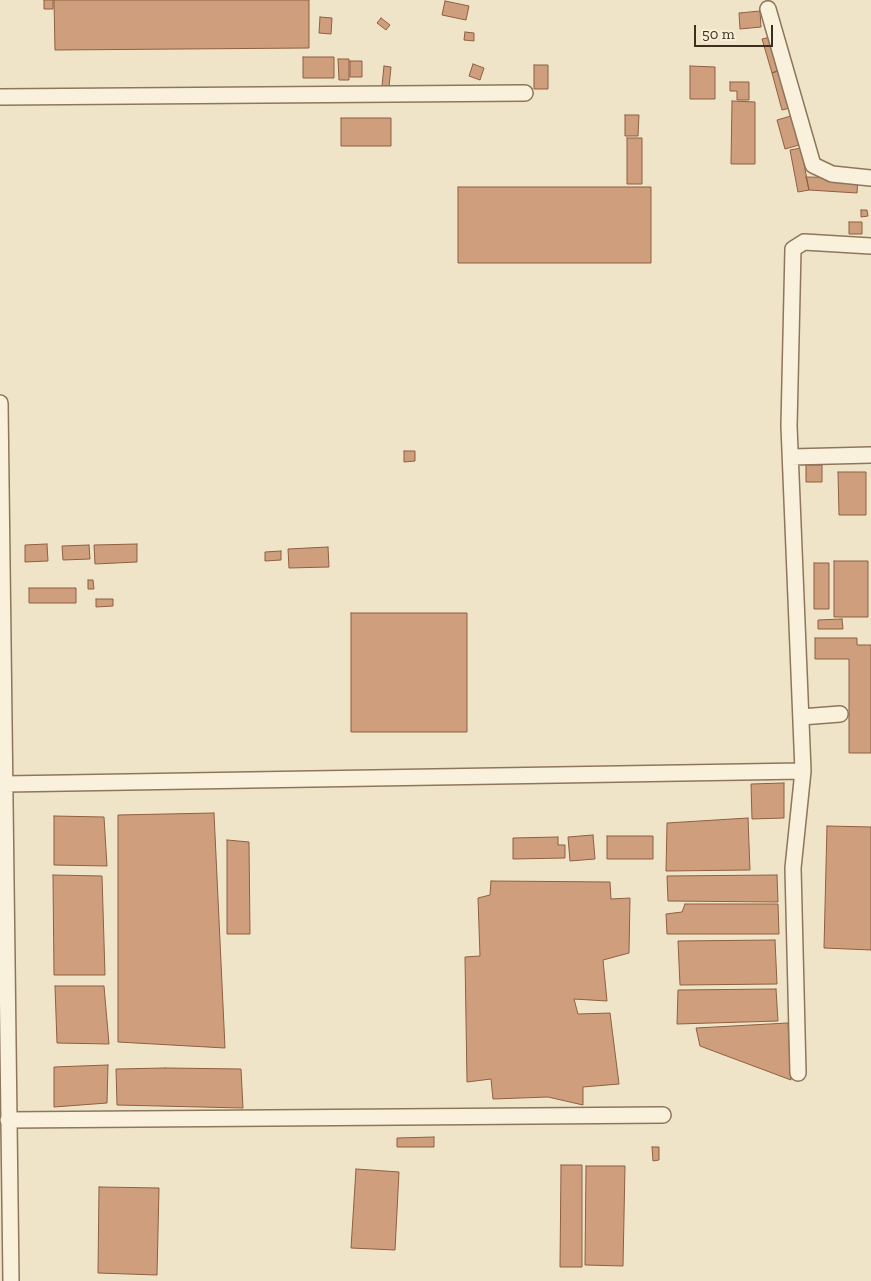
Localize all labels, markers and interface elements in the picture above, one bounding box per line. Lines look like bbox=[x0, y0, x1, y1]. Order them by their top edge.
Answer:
scale bar bbox=[696, 15, 775, 47]
text: 50 m bbox=[702, 25, 735, 43]

